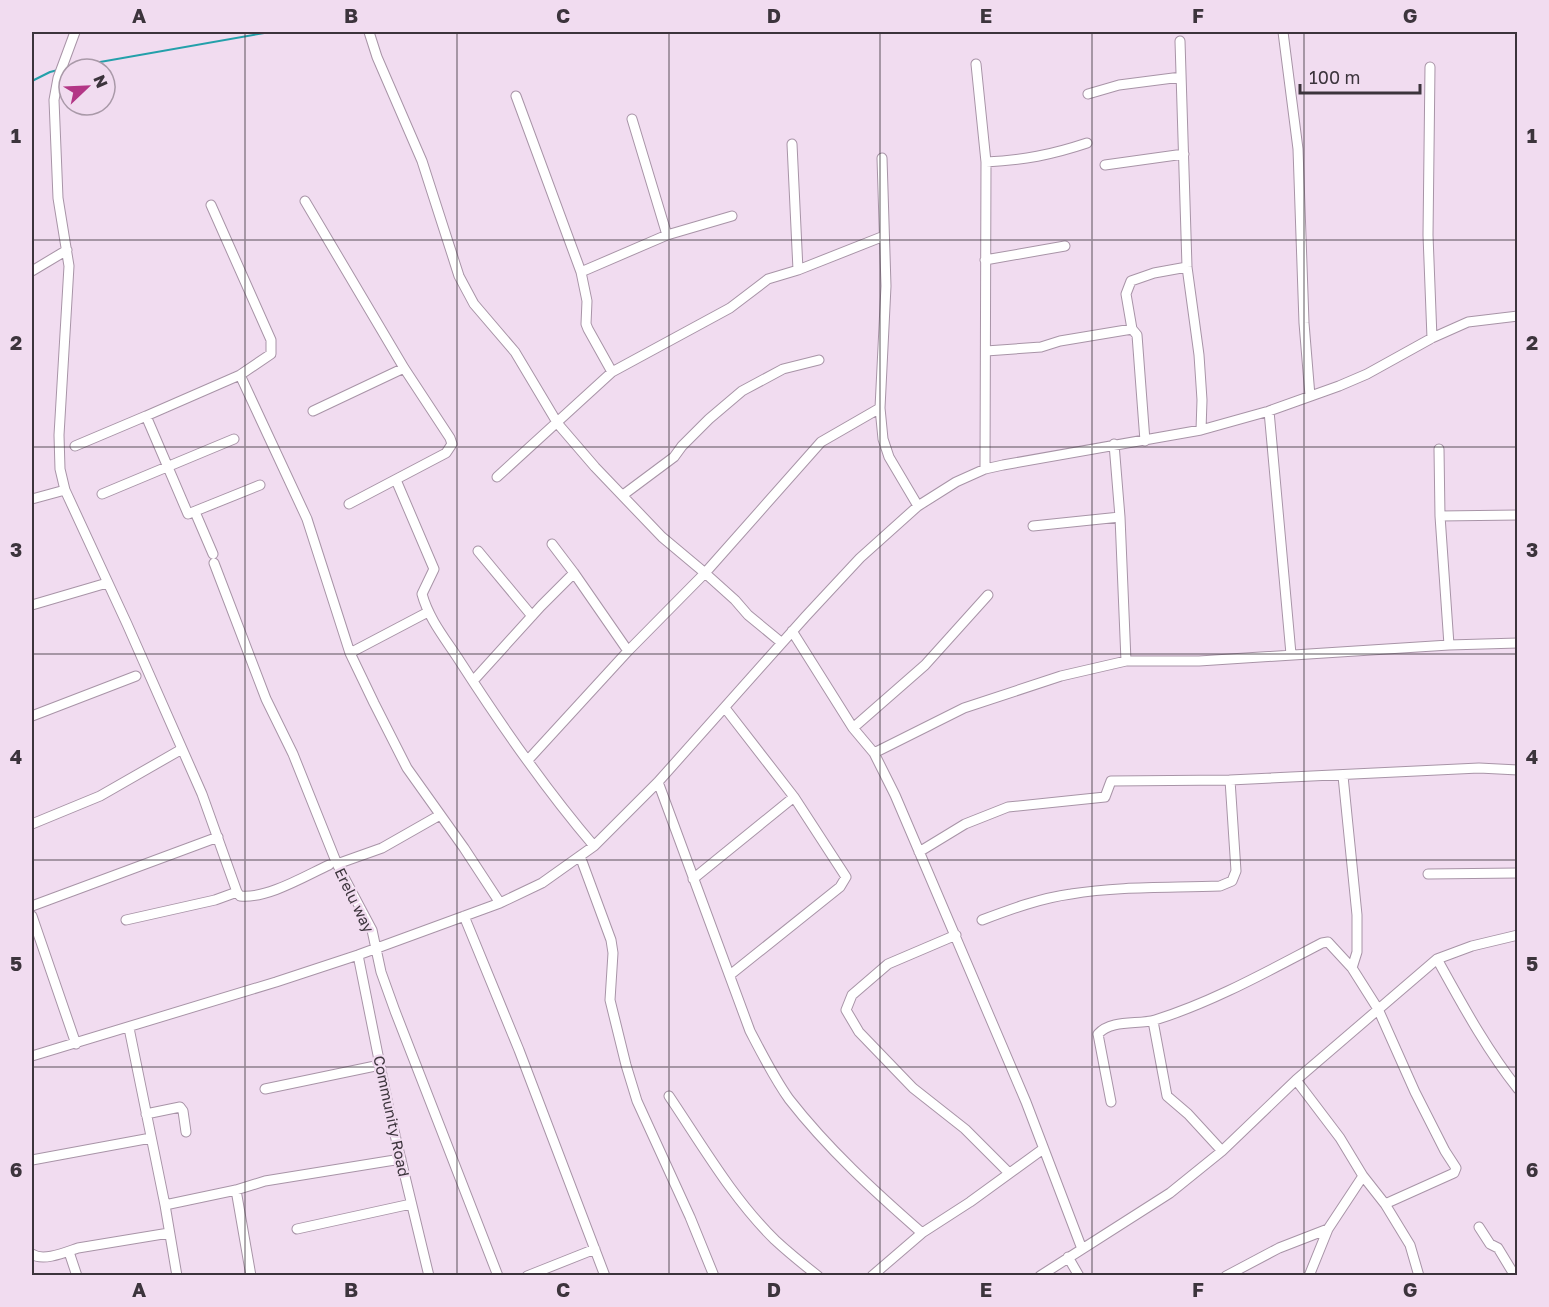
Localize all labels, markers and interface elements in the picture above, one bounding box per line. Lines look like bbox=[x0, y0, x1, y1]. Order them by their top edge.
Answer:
text: A bbox=[132, 3, 146, 27]
text: B bbox=[344, 3, 358, 27]
text: C bbox=[556, 3, 570, 27]
text: D bbox=[767, 3, 781, 27]
text: E bbox=[980, 3, 992, 27]
text: F bbox=[1192, 3, 1204, 27]
text: G bbox=[1403, 3, 1417, 27]
north arrow bbox=[57, 57, 117, 117]
scale bar bbox=[1300, 57, 1420, 95]
text: 100 m bbox=[1309, 66, 1360, 88]
text: N bbox=[89, 72, 112, 91]
text: 1 bbox=[11, 123, 21, 147]
text: 1 bbox=[1527, 123, 1537, 147]
text: 2 bbox=[10, 330, 22, 354]
text: 2 bbox=[1526, 330, 1538, 354]
text: 3 bbox=[10, 537, 22, 561]
text: 3 bbox=[1526, 537, 1538, 561]
text: 4 bbox=[10, 744, 22, 768]
text: 4 bbox=[1526, 744, 1538, 768]
street label: Erelu way bbox=[332, 865, 379, 936]
text: 5 bbox=[10, 951, 22, 975]
text: 5 bbox=[1526, 951, 1538, 975]
street label: Community Road bbox=[370, 1054, 414, 1178]
text: 6 bbox=[10, 1157, 22, 1181]
text: 6 bbox=[1526, 1157, 1538, 1181]
text: A bbox=[132, 1277, 146, 1301]
text: B bbox=[344, 1277, 358, 1301]
text: C bbox=[556, 1277, 570, 1301]
text: D bbox=[767, 1277, 781, 1301]
text: E bbox=[980, 1277, 992, 1301]
text: F bbox=[1192, 1277, 1204, 1301]
text: G bbox=[1403, 1277, 1417, 1301]

